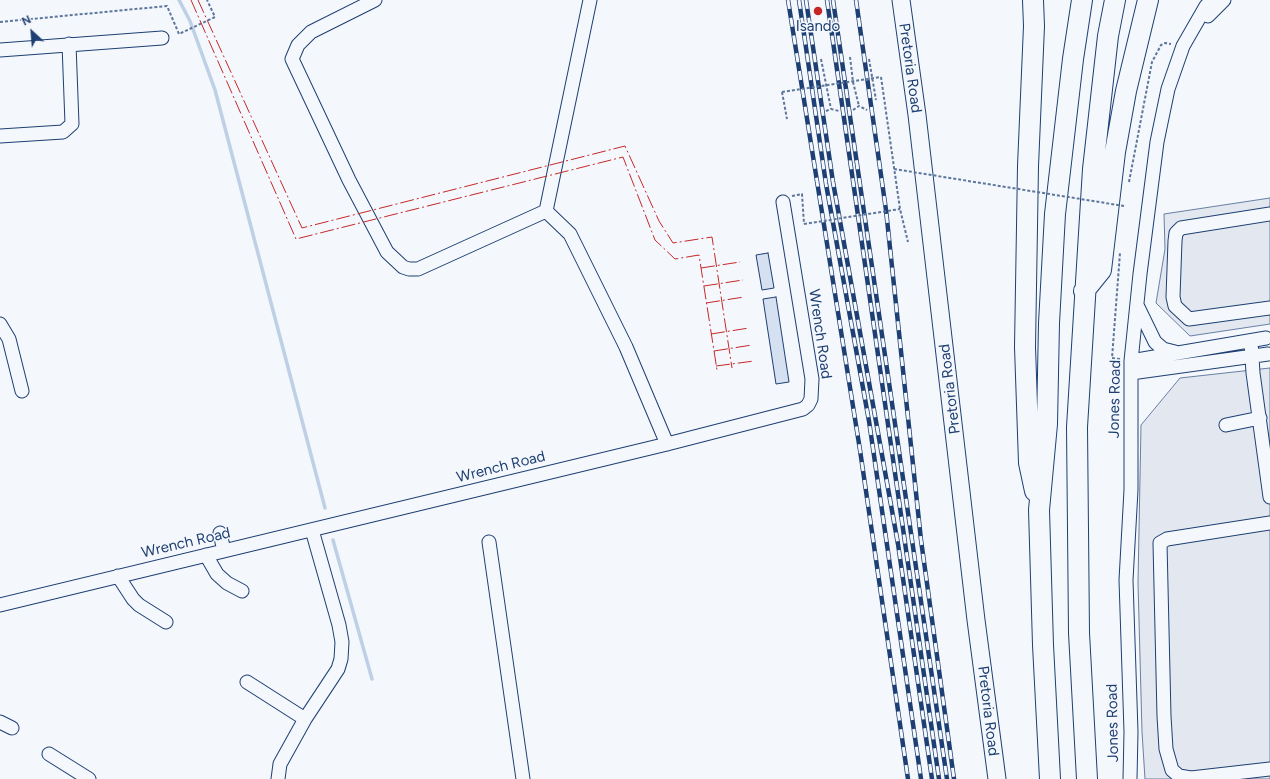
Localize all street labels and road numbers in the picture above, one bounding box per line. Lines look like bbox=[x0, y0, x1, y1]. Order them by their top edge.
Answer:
street label: Pretoria Road bbox=[895, 22, 925, 114]
street label: Wrench Road bbox=[805, 288, 835, 380]
street label: Pretoria Road bbox=[936, 343, 964, 435]
street label: Jones Road bbox=[1105, 360, 1125, 438]
street label: Wrench Road bbox=[455, 447, 547, 487]
street label: Wrench Road bbox=[140, 524, 232, 562]
street label: Pretoria Road bbox=[974, 665, 1002, 757]
street label: Jones Road bbox=[1103, 684, 1123, 762]

